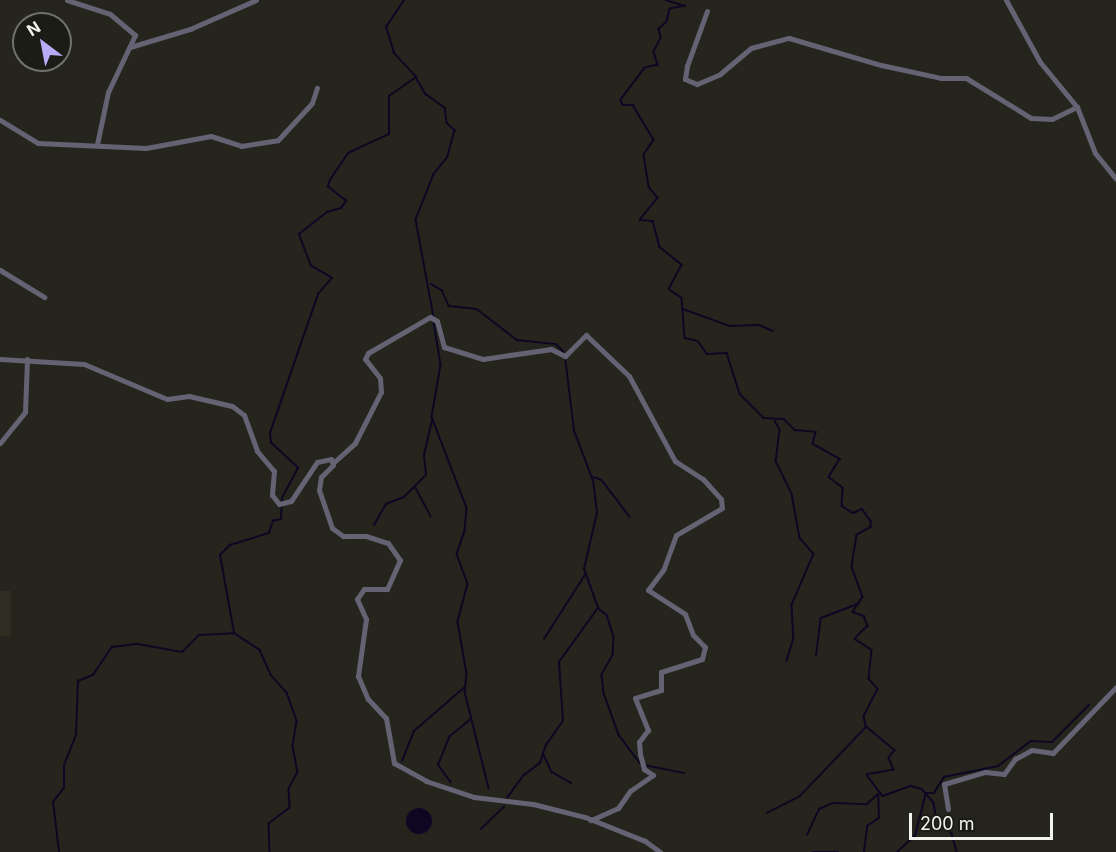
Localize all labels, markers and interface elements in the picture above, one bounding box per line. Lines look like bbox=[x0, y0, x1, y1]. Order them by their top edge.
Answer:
north arrow bbox=[12, 12, 72, 72]
text: N bbox=[23, 17, 44, 40]
scale bar bbox=[912, 801, 1056, 839]
text: 200 m bbox=[920, 813, 975, 834]

